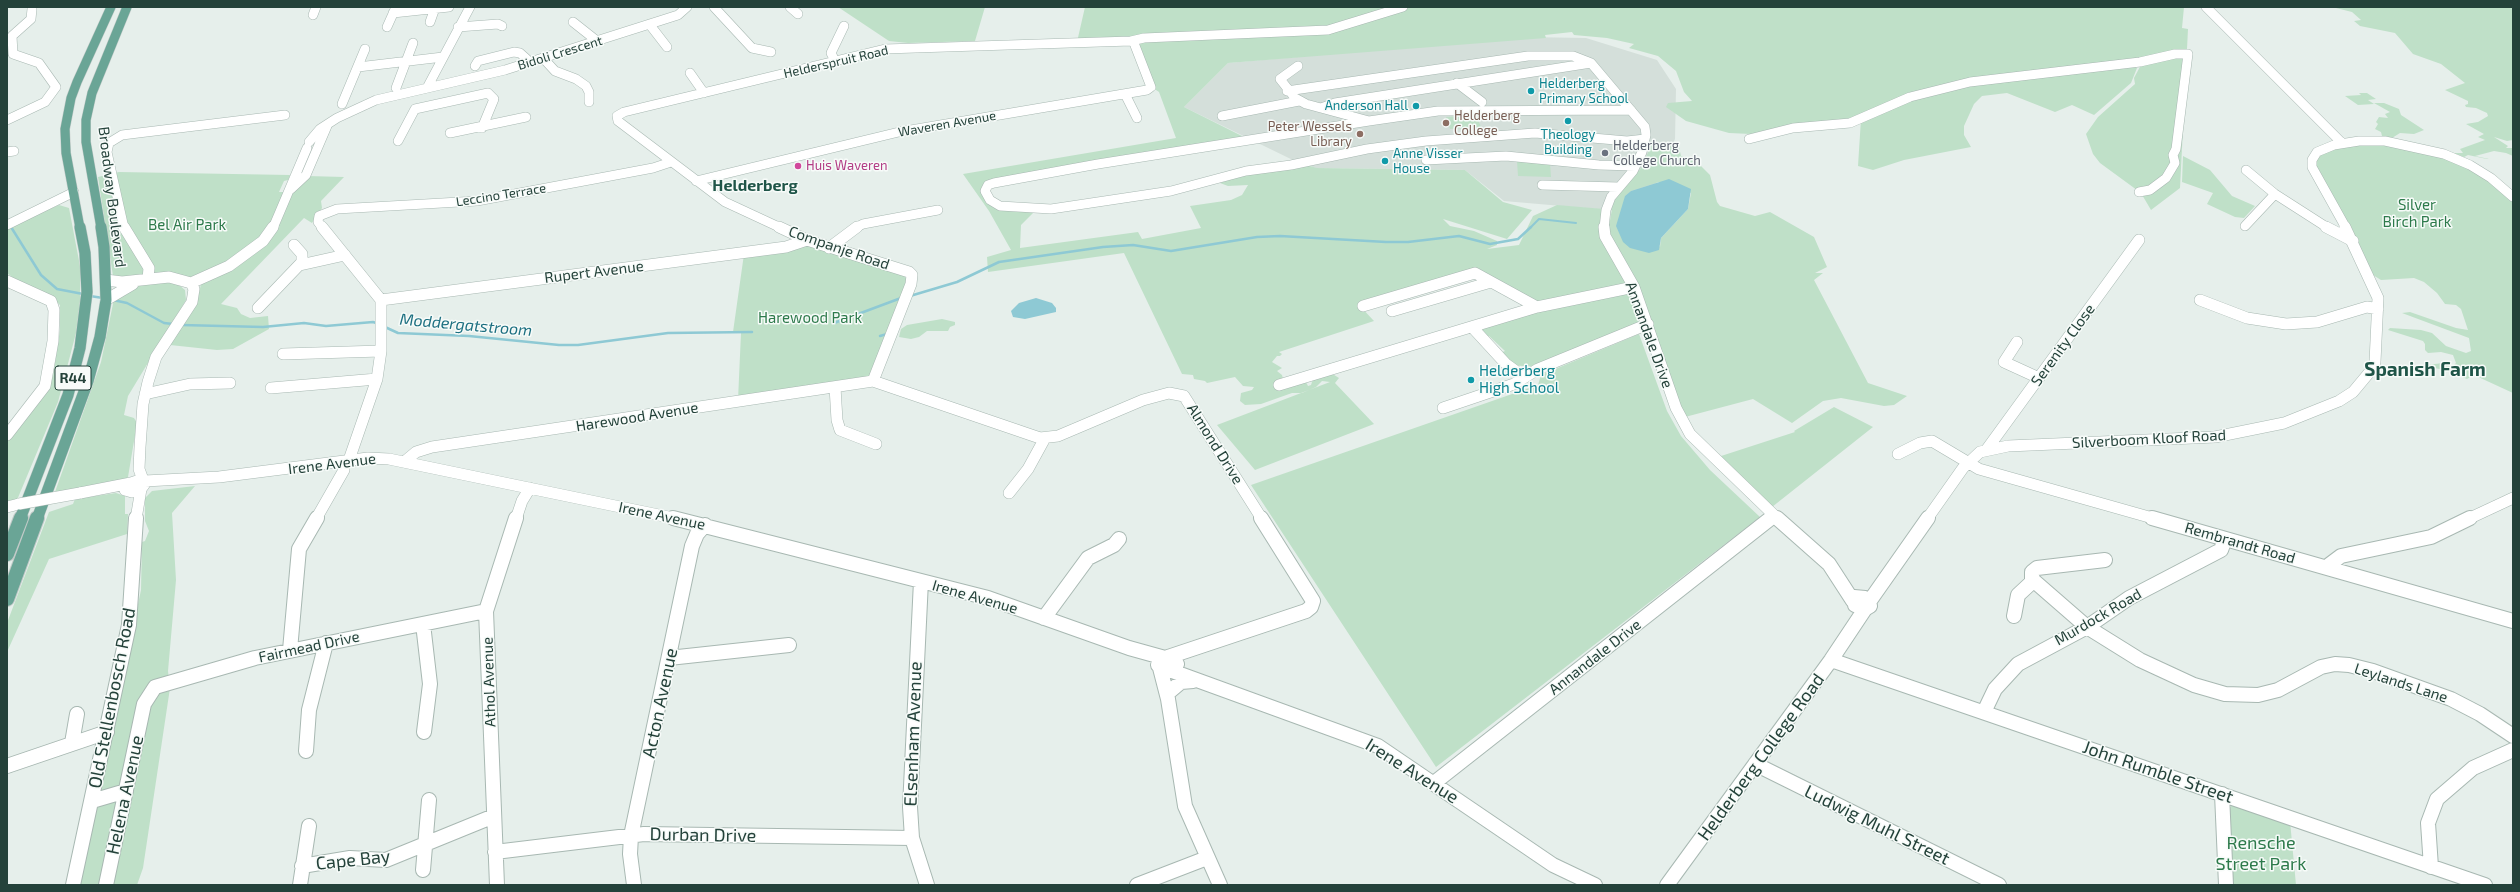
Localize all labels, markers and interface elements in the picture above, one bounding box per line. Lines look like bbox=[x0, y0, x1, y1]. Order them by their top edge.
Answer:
street label: Bidoli Crescent bbox=[516, 33, 604, 73]
street label: Helderspruit Road bbox=[782, 42, 890, 82]
place label: Helderberg Primary School bbox=[1539, 76, 1628, 107]
marker: Helderberg Primary School bbox=[1526, 86, 1536, 96]
place label: Anderson Hall bbox=[1325, 98, 1408, 114]
marker: Anderson Hall bbox=[1411, 101, 1421, 111]
street label: Waveren Avenue bbox=[897, 108, 997, 140]
place label: Helderberg College bbox=[1454, 108, 1520, 139]
marker: Theology Building bbox=[1563, 116, 1573, 126]
marker: Helderberg College bbox=[1441, 118, 1451, 128]
place label: Peter Wessels Library bbox=[1268, 119, 1352, 150]
street label: Broadway Boulevard bbox=[94, 126, 130, 268]
place label: Theology Building bbox=[1541, 127, 1595, 158]
marker: Peter Wessels Library bbox=[1355, 129, 1365, 139]
place label: Helderberg College Church bbox=[1613, 138, 1701, 169]
place label: Anne Visser House bbox=[1393, 146, 1463, 177]
marker: Helderberg College Church bbox=[1600, 148, 1610, 158]
marker: Anne Visser House bbox=[1380, 156, 1390, 166]
place label: Huis Waveren bbox=[806, 158, 887, 174]
marker: Huis Waveren bbox=[793, 161, 803, 171]
district label: Helderberg bbox=[712, 176, 798, 196]
street label: Leccino Terrace bbox=[455, 180, 547, 210]
park label: Silver Birch Park bbox=[2383, 196, 2451, 231]
park label: Bel Air Park bbox=[148, 216, 226, 234]
street label: Companje Road bbox=[786, 222, 892, 274]
street label: Rupert Avenue bbox=[543, 257, 645, 287]
street label: Annandale Drive bbox=[1621, 279, 1677, 391]
street label: Serenity Close bbox=[2027, 300, 2099, 390]
park label: Harewood Park bbox=[758, 309, 862, 327]
water label: Moddergatstroom bbox=[399, 310, 533, 340]
district label: Spanish Farm bbox=[2364, 359, 2486, 381]
place label: Helderberg High School bbox=[1479, 362, 1559, 397]
road number: R44 bbox=[55, 366, 91, 390]
marker: Helderberg High School bbox=[1466, 375, 1476, 385]
street label: Harewood Avenue bbox=[575, 398, 699, 436]
street label: Almond Drive bbox=[1183, 400, 1247, 488]
street label: Silverboom Kloof Road bbox=[2072, 426, 2226, 452]
street label: Irene Avenue bbox=[287, 450, 377, 478]
street label: Irene Avenue bbox=[617, 498, 707, 534]
street label: Rembrandt Road bbox=[2183, 519, 2297, 567]
street label: Irene Avenue bbox=[930, 576, 1020, 618]
street label: Murdock Road bbox=[2051, 585, 2145, 649]
street label: Old Stellenbosch Road bbox=[84, 606, 140, 790]
street label: Annandale Drive bbox=[1545, 615, 1645, 699]
street label: Fairmead Drive bbox=[257, 628, 361, 666]
street label: Athol Avenue bbox=[478, 637, 500, 727]
street label: Acton Avenue bbox=[638, 646, 682, 760]
street label: Leylands Lane bbox=[2352, 659, 2450, 707]
street label: Elsenham Avenue bbox=[900, 661, 926, 807]
street label: Helderberg College Road bbox=[1693, 669, 1829, 845]
street label: Helena Avenue bbox=[102, 733, 148, 857]
street label: Irene Avenue bbox=[1361, 734, 1463, 808]
street label: John Rumble Street bbox=[2080, 736, 2236, 808]
street label: Ludwig Muhl Street bbox=[1801, 780, 1953, 870]
street label: Durban Drive bbox=[649, 823, 757, 847]
park label: Rensche Street Park bbox=[2216, 832, 2306, 874]
street label: Cape Bay bbox=[315, 845, 391, 875]

